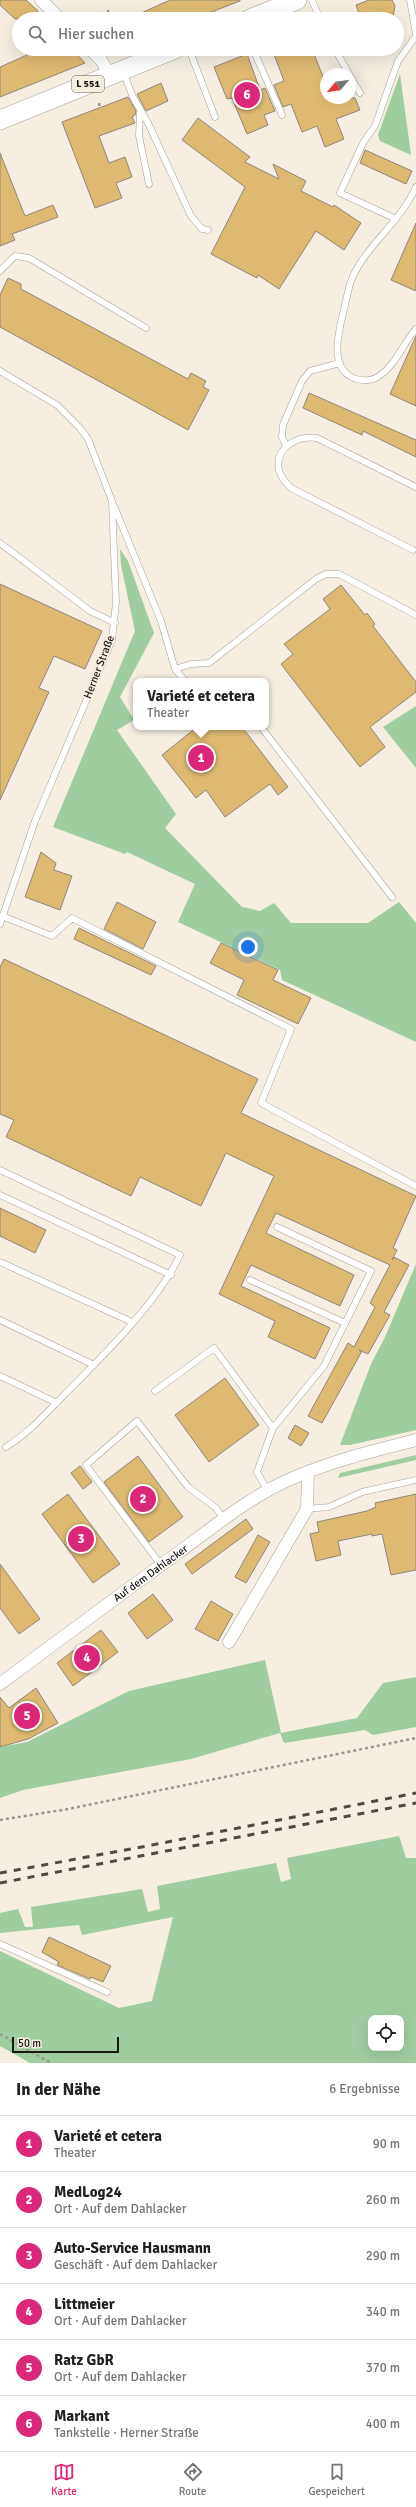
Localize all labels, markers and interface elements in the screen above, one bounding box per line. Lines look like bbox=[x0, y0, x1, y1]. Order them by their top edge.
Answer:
search box bbox=[12, 12, 404, 56]
icon: search bbox=[26, 23, 48, 45]
text: Hier suchen bbox=[58, 25, 134, 43]
north arrow bbox=[320, 68, 356, 104]
road number: L 551 bbox=[72, 76, 104, 92]
pin: 6 bbox=[234, 80, 260, 110]
street label: Herner Straße bbox=[81, 633, 117, 701]
popup bbox=[133, 678, 269, 730]
text: Varieté et cetera bbox=[147, 687, 255, 705]
text: Theater bbox=[147, 705, 189, 721]
pin: 1 bbox=[188, 743, 214, 773]
your location bbox=[238, 937, 258, 957]
pin: 2 bbox=[130, 1484, 156, 1514]
pin: 3 bbox=[68, 1524, 94, 1554]
street label: Auf dem Dahlacker bbox=[111, 1542, 190, 1604]
pin: 4 bbox=[74, 1643, 100, 1673]
pin: 5 bbox=[14, 1701, 40, 1731]
map controls bbox=[368, 2015, 404, 2051]
button: locate bbox=[368, 2015, 404, 2051]
scale bar bbox=[12, 2035, 119, 2054]
text: 50 m bbox=[18, 2037, 41, 2050]
text: In der Nähe bbox=[16, 2079, 101, 2100]
text: 6 Ergebnisse bbox=[329, 2081, 400, 2097]
text: Varieté et cetera bbox=[54, 2127, 162, 2145]
text: 1 bbox=[25, 2136, 33, 2152]
text: 90 m bbox=[373, 2136, 400, 2152]
text: Theater bbox=[54, 2145, 96, 2161]
text: MedLog24 bbox=[54, 2183, 122, 2201]
text: 2 bbox=[25, 2192, 33, 2208]
text: 260 m bbox=[366, 2192, 400, 2208]
text: Ort · Auf dem Dahlacker bbox=[54, 2201, 187, 2217]
text: Auto-Service Hausmann bbox=[54, 2239, 211, 2257]
text: 3 bbox=[25, 2248, 33, 2264]
text: 290 m bbox=[366, 2248, 400, 2264]
text: Geschäft · Auf dem Dahlacker bbox=[54, 2257, 217, 2273]
text: Littmeier bbox=[54, 2295, 115, 2313]
text: 4 bbox=[25, 2304, 33, 2320]
text: 340 m bbox=[366, 2304, 400, 2320]
text: Ort · Auf dem Dahlacker bbox=[54, 2313, 187, 2329]
text: Ratz GbR bbox=[54, 2351, 114, 2369]
text: 5 bbox=[25, 2360, 33, 2376]
text: 370 m bbox=[366, 2360, 400, 2376]
text: Ort · Auf dem Dahlacker bbox=[54, 2369, 187, 2385]
text: Markant bbox=[54, 2407, 110, 2425]
text: 6 bbox=[25, 2416, 33, 2432]
text: 400 m bbox=[366, 2416, 400, 2432]
text: Tankstelle · Herner Straße bbox=[54, 2425, 199, 2441]
tab: Karte bbox=[51, 2461, 77, 2498]
tab: Route bbox=[179, 2461, 206, 2498]
tab: Gespeichert bbox=[308, 2461, 365, 2498]

